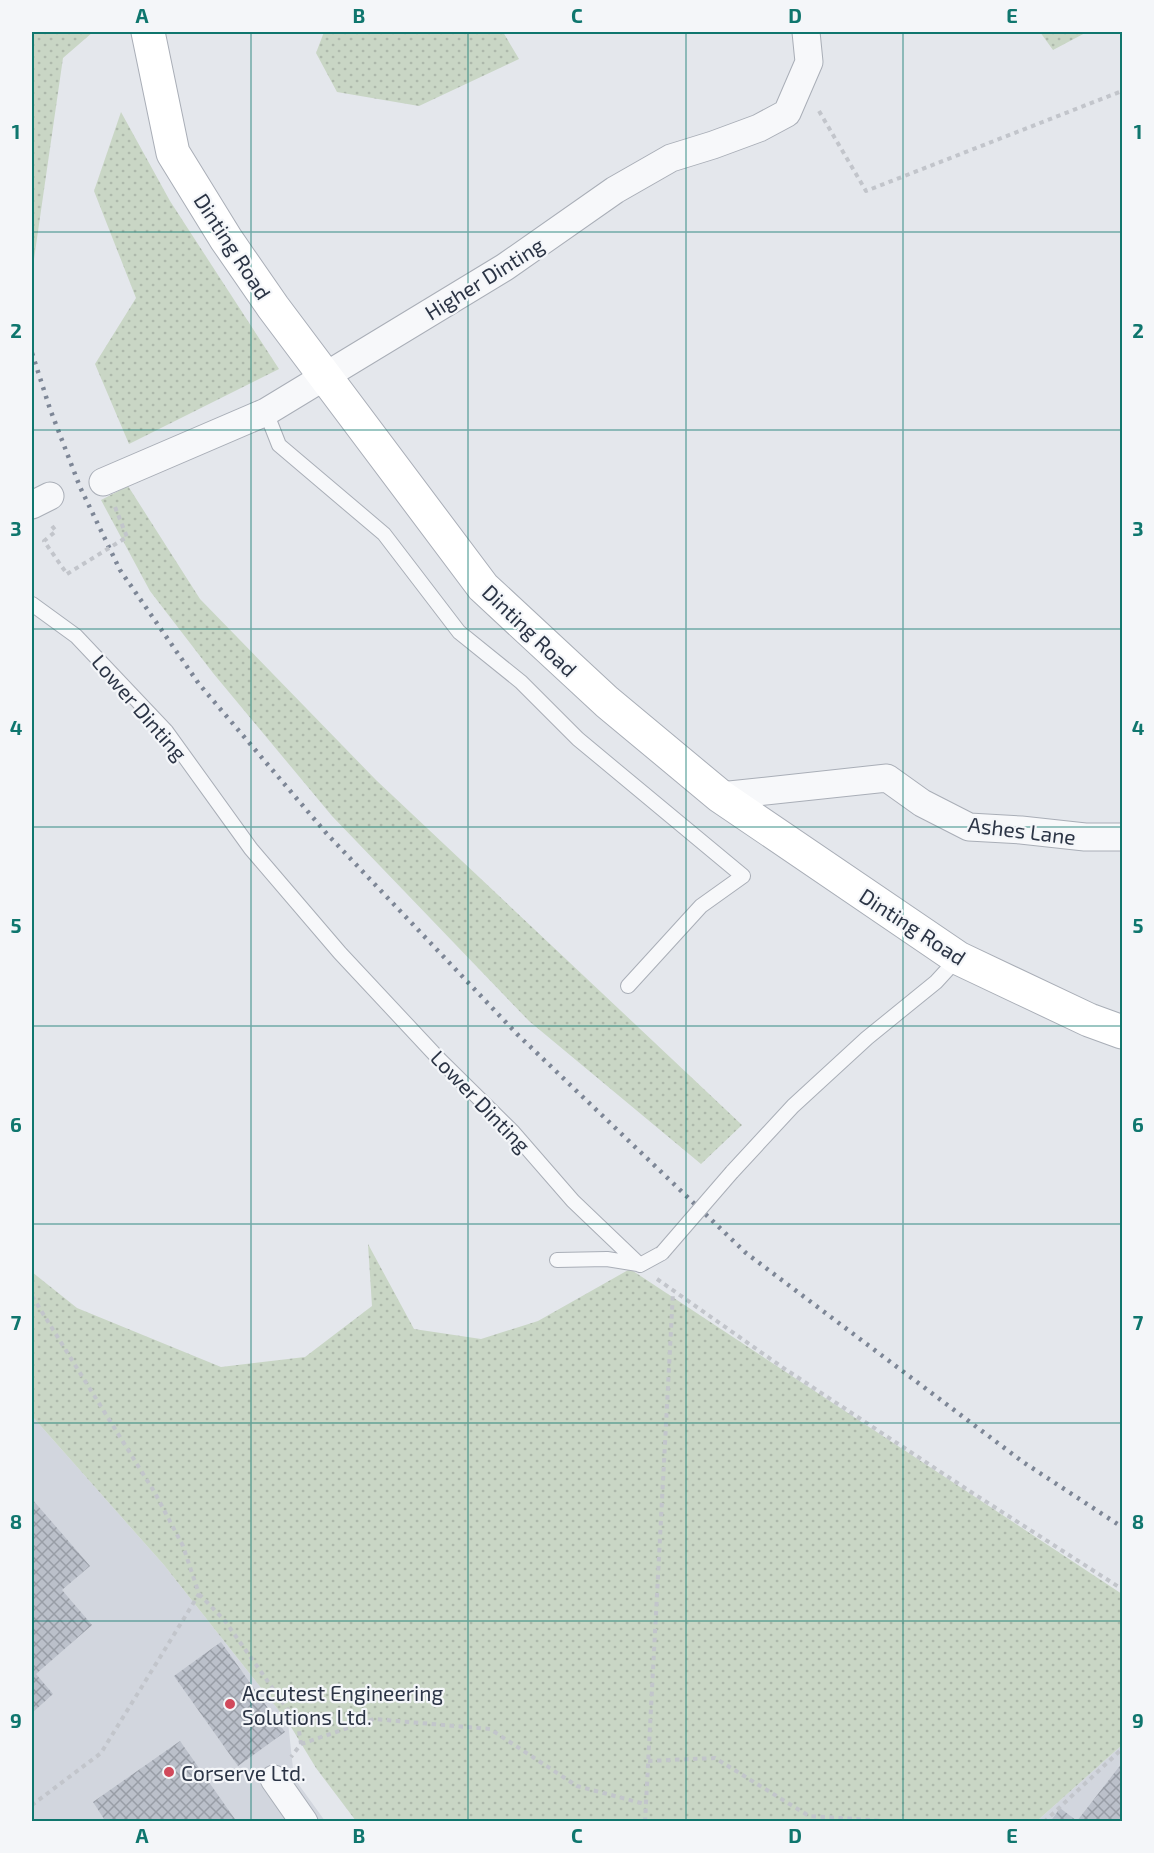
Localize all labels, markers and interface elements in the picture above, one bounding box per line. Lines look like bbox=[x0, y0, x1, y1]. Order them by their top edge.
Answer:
text: A bbox=[135, 3, 149, 27]
text: B bbox=[353, 3, 365, 27]
text: C bbox=[571, 3, 583, 27]
text: D bbox=[788, 3, 802, 27]
text: E bbox=[1006, 3, 1018, 27]
text: 1 bbox=[12, 119, 20, 143]
text: 1 bbox=[1134, 119, 1142, 143]
street label: Dinting Road bbox=[189, 188, 277, 304]
street label: Higher Dinting bbox=[420, 231, 548, 325]
text: 2 bbox=[10, 318, 22, 342]
text: 2 bbox=[1132, 318, 1144, 342]
text: 3 bbox=[10, 516, 22, 540]
text: 3 bbox=[1132, 516, 1144, 540]
street label: Dinting Road bbox=[478, 579, 582, 681]
street label: Lower Dinting bbox=[87, 649, 193, 765]
text: 4 bbox=[10, 715, 23, 739]
text: 4 bbox=[1132, 715, 1145, 739]
street label: Ashes Lane bbox=[967, 811, 1077, 849]
street label: Dinting Road bbox=[855, 882, 971, 970]
text: 5 bbox=[10, 913, 22, 937]
text: 5 bbox=[1132, 913, 1144, 937]
street label: Lower Dinting bbox=[426, 1045, 536, 1157]
text: 6 bbox=[10, 1112, 22, 1136]
text: 6 bbox=[1132, 1112, 1144, 1136]
text: 7 bbox=[11, 1310, 22, 1334]
text: 7 bbox=[1133, 1310, 1144, 1334]
text: 8 bbox=[10, 1509, 22, 1533]
text: 8 bbox=[1132, 1509, 1144, 1533]
place label: Accutest Engineering Solutions Ltd. bbox=[242, 1680, 444, 1729]
marker: Accutest Engineering Solutions Ltd. bbox=[223, 1697, 237, 1711]
text: 9 bbox=[10, 1708, 22, 1732]
text: 9 bbox=[1132, 1708, 1144, 1732]
place label: Corserve Ltd. bbox=[181, 1760, 306, 1785]
marker: Corserve Ltd. bbox=[162, 1765, 176, 1779]
text: A bbox=[135, 1823, 149, 1847]
text: B bbox=[353, 1823, 365, 1847]
text: C bbox=[571, 1823, 583, 1847]
text: D bbox=[788, 1823, 802, 1847]
text: E bbox=[1006, 1823, 1018, 1847]

